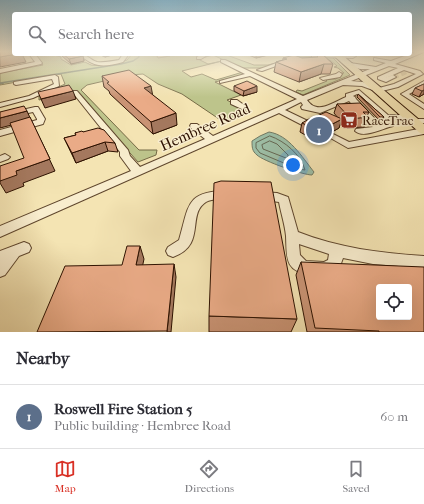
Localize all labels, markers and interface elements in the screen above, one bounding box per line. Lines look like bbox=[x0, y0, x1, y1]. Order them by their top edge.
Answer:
search box bbox=[12, 12, 412, 56]
icon: search bbox=[26, 23, 48, 45]
text: Search here bbox=[58, 25, 134, 43]
street label: Hembree Road bbox=[157, 99, 254, 155]
supermarket icon: RaceTrac bbox=[339, 110, 359, 130]
place label: RaceTrac bbox=[362, 113, 414, 128]
pin: 1 bbox=[306, 115, 332, 145]
your location bbox=[283, 155, 303, 175]
map controls bbox=[376, 284, 412, 320]
button: locate bbox=[376, 284, 412, 320]
text: Nearby bbox=[16, 348, 70, 368]
text: Roswell Fire Station 5 bbox=[54, 400, 193, 418]
text: 1 bbox=[27, 409, 31, 424]
text: 60 m bbox=[380, 409, 408, 424]
text: Public building · Hembree Road bbox=[54, 418, 231, 433]
tab: Map bbox=[54, 458, 76, 495]
tab: Directions bbox=[185, 458, 234, 495]
tab: Saved bbox=[342, 458, 370, 495]

